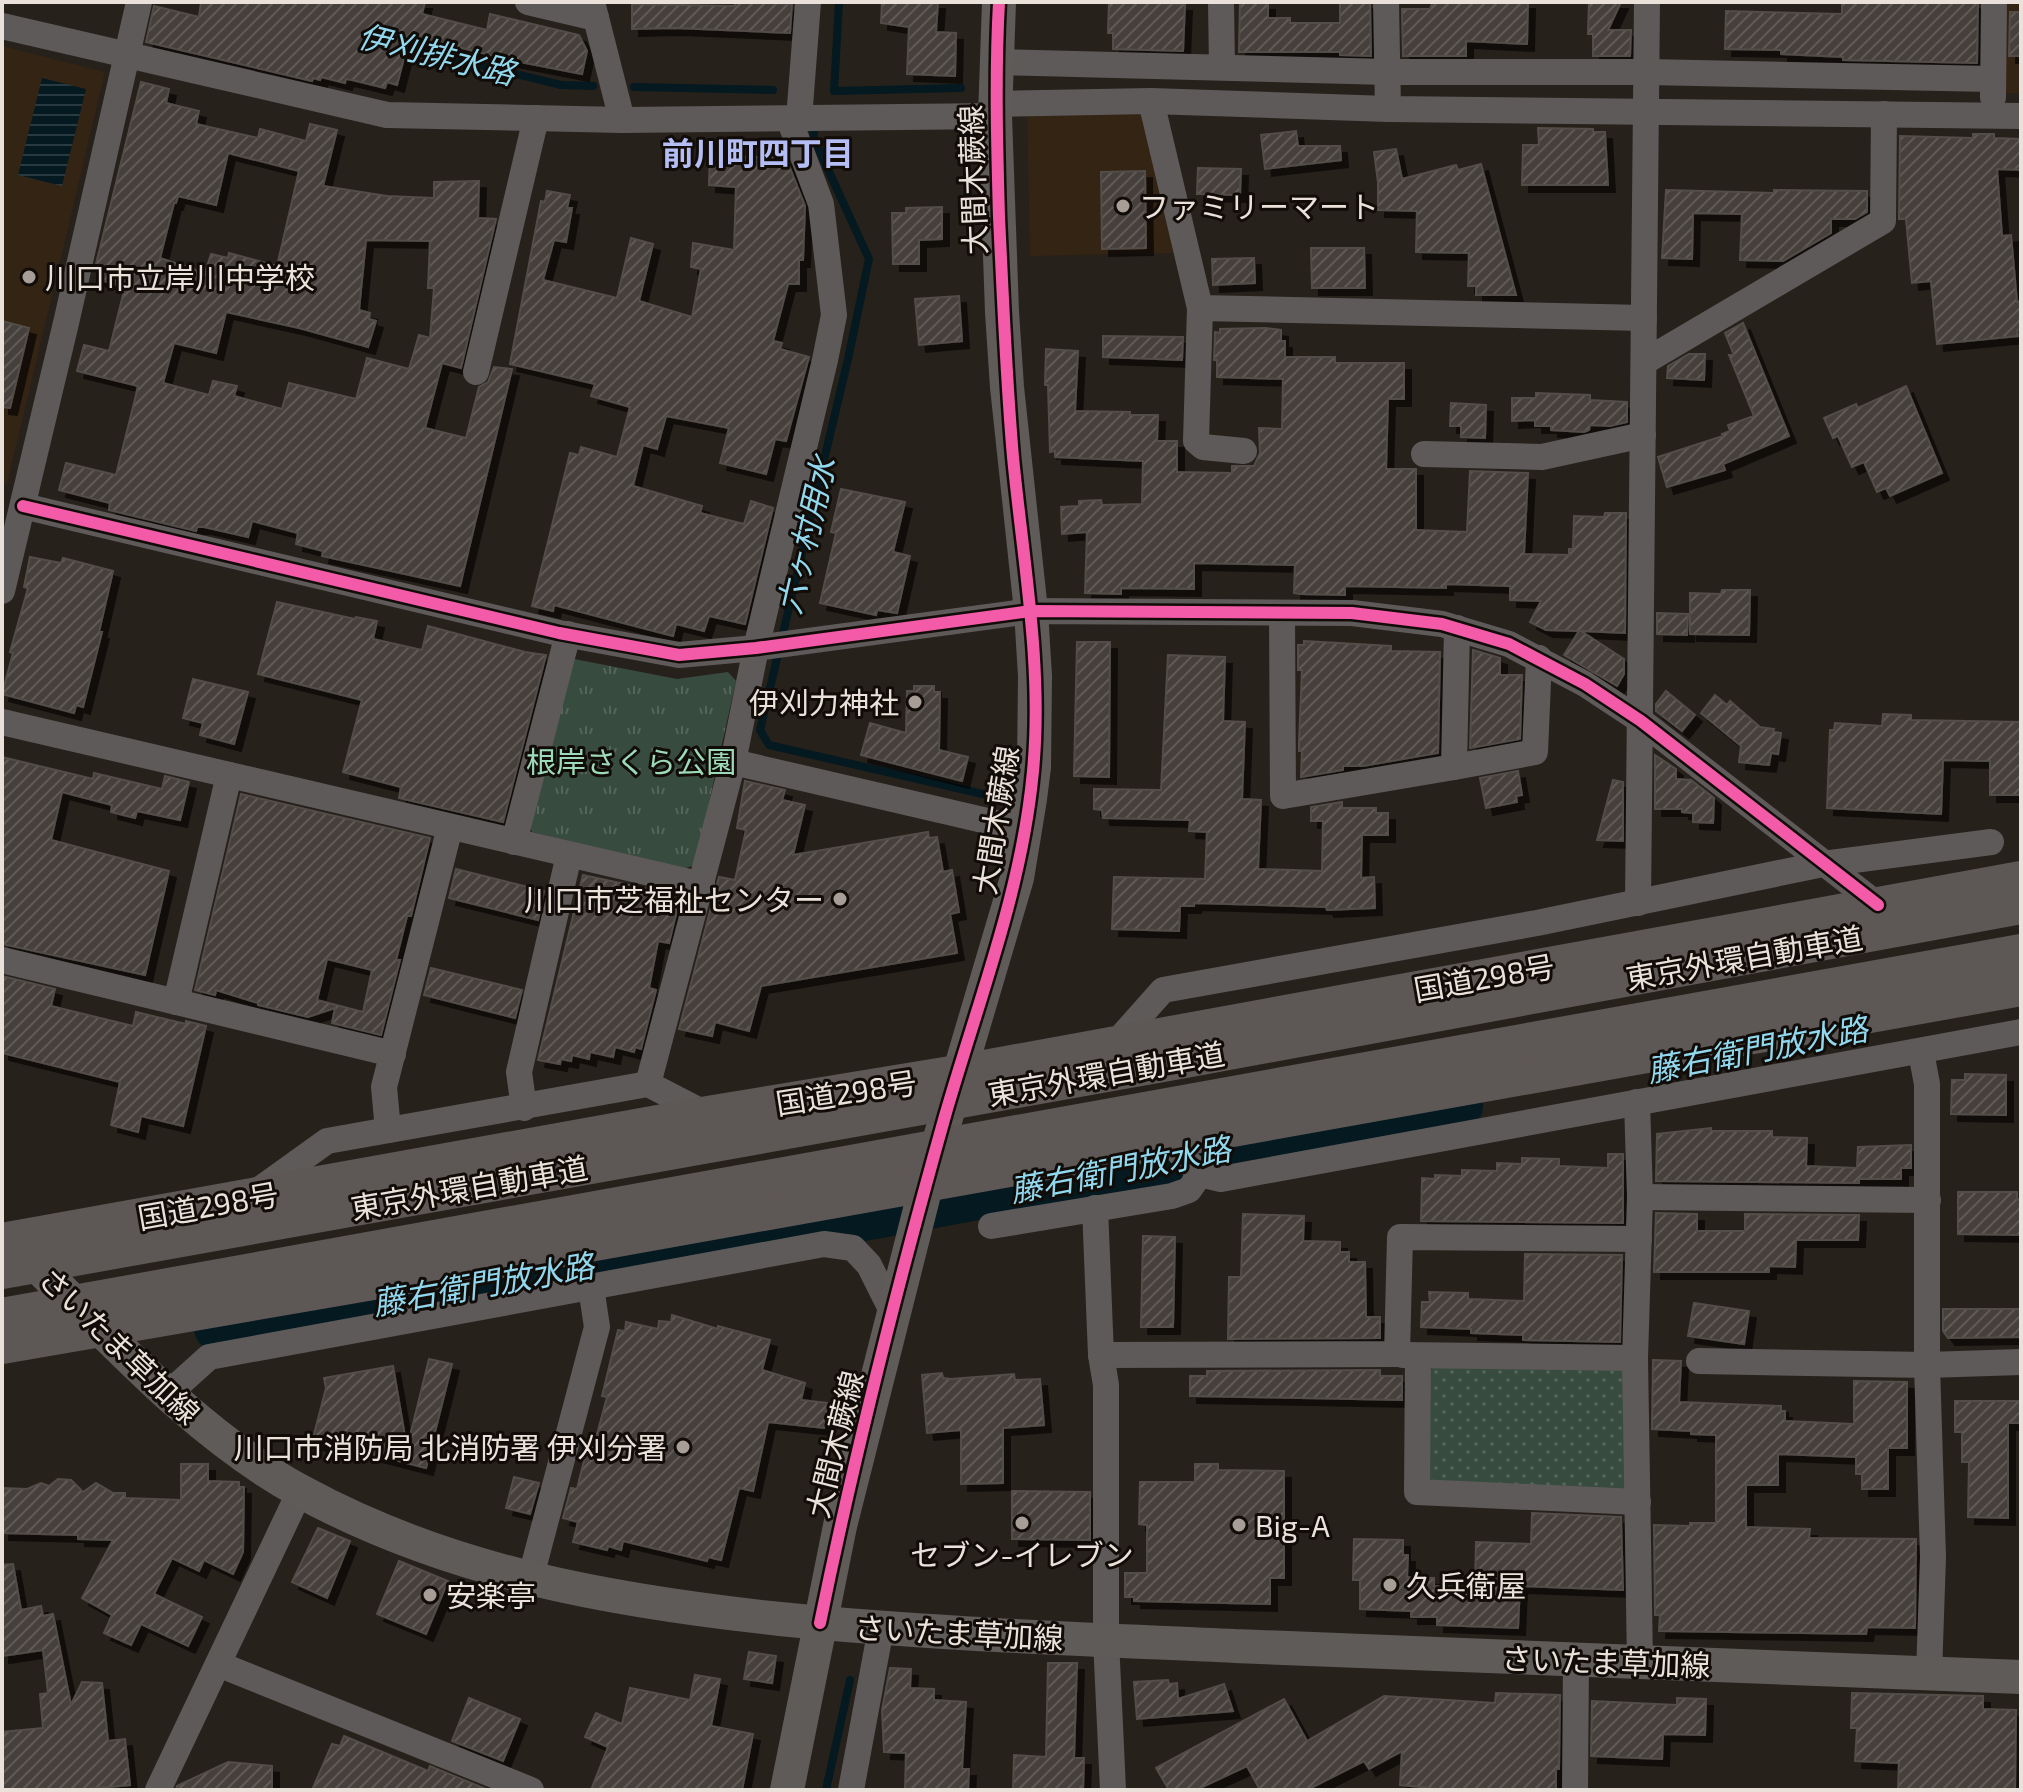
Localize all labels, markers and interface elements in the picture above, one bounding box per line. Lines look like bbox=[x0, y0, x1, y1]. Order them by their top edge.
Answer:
water label: 伊刈排水路 bbox=[355, 15, 522, 92]
street label: 大間木蕨線 bbox=[951, 104, 993, 256]
district label: 前川町四丁目 bbox=[662, 133, 854, 171]
place label: ファミリーマート bbox=[1139, 188, 1379, 224]
marker: ファミリーマート bbox=[1114, 197, 1132, 215]
place label: 川口市立岸川中学校 bbox=[45, 259, 315, 295]
marker: 川口市立岸川中学校 bbox=[20, 268, 38, 286]
water label: 六ヶ村用水 bbox=[768, 450, 842, 617]
place label: 伊刈力神社 bbox=[749, 684, 899, 720]
marker: 伊刈力神社 bbox=[906, 693, 924, 711]
park label: 根岸さくら公園 bbox=[526, 743, 736, 779]
street label: 大間木蕨線 bbox=[965, 743, 1025, 897]
place label: 川口市芝福祉センター bbox=[524, 881, 824, 917]
marker: 川口市芝福祉センター bbox=[831, 890, 849, 908]
street label: 東京外環自動車道 bbox=[1623, 918, 1865, 996]
street label: 国道298号 bbox=[1411, 947, 1557, 1007]
water label: 藤右衛門放水路 bbox=[1643, 1007, 1874, 1088]
street label: 東京外環自動車道 bbox=[985, 1034, 1227, 1112]
street label: 国道298号 bbox=[773, 1063, 919, 1121]
water label: 藤右衛門放水路 bbox=[1006, 1127, 1237, 1208]
street label: 東京外環自動車道 bbox=[348, 1148, 590, 1226]
street label: 国道298号 bbox=[135, 1175, 281, 1235]
water label: 藤右衛門放水路 bbox=[369, 1244, 600, 1321]
street label: さいたま草加線 bbox=[32, 1259, 208, 1431]
street label: 大間木蕨線 bbox=[798, 1367, 870, 1521]
place label: 川口市消防局 北消防署 伊刈分署 bbox=[234, 1429, 667, 1465]
marker: 川口市消防局 北消防署 伊刈分署 bbox=[674, 1438, 692, 1456]
place label: Big-A bbox=[1255, 1507, 1330, 1543]
marker: セブン-イレブン bbox=[1013, 1514, 1031, 1532]
marker: Big-A bbox=[1230, 1516, 1248, 1534]
place label: セブン-イレブン bbox=[910, 1536, 1134, 1572]
place label: 久兵衛屋 bbox=[1406, 1567, 1526, 1603]
marker: 久兵衛屋 bbox=[1381, 1576, 1399, 1594]
place label: 安楽亭 bbox=[446, 1577, 536, 1613]
marker: 安楽亭 bbox=[421, 1586, 439, 1604]
street label: さいたま草加線 bbox=[854, 1609, 1064, 1655]
street label: さいたま草加線 bbox=[1501, 1639, 1711, 1683]

